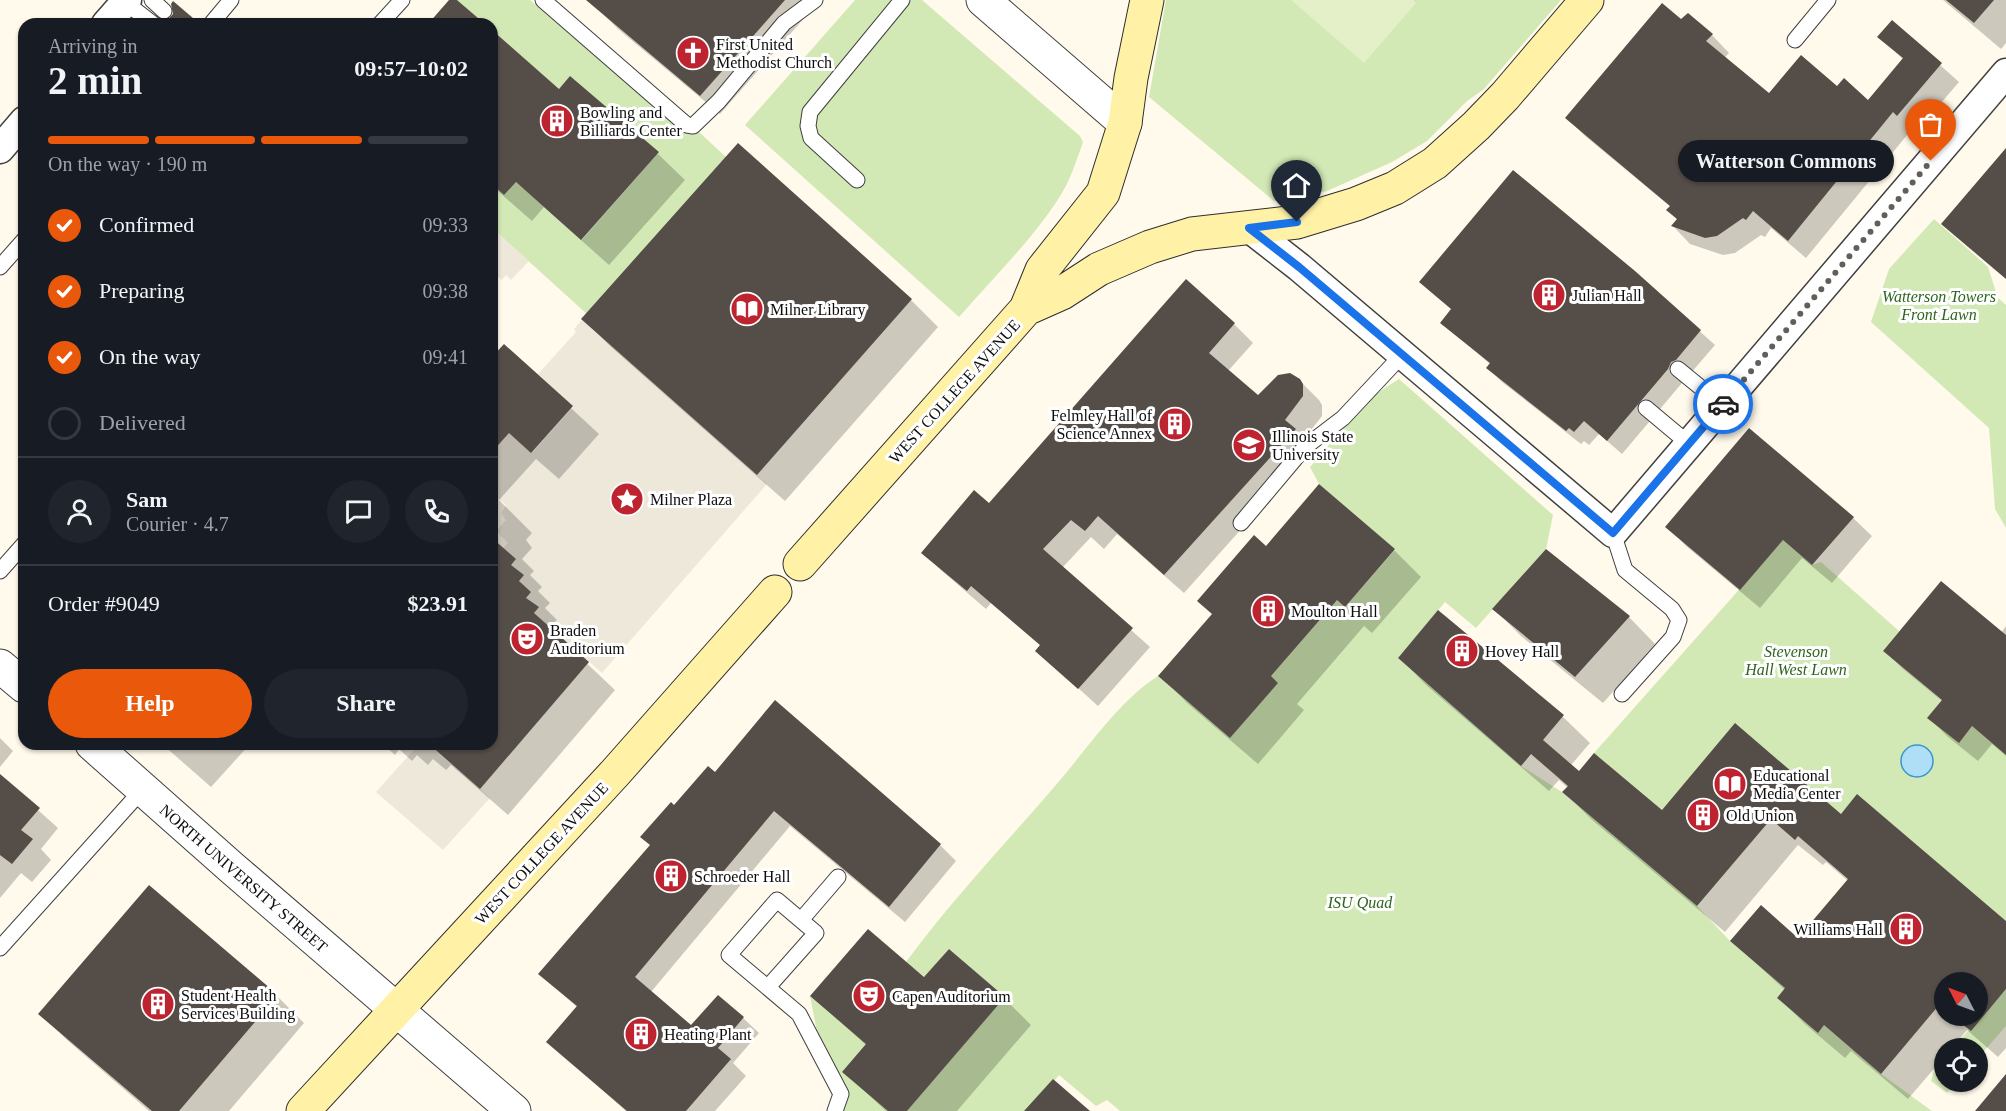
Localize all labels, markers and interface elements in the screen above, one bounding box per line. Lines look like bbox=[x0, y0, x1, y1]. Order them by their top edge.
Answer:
text: Arriving in bbox=[48, 35, 137, 57]
church icon: First United Methodist Church bbox=[675, 35, 711, 71]
place label: First United Methodist Church bbox=[716, 36, 832, 71]
text: 09:57–10:02 bbox=[354, 56, 468, 81]
text: 2 min bbox=[48, 59, 142, 102]
pin bbox=[1905, 99, 1956, 161]
building icon: Bowling and Billiards Center bbox=[539, 103, 575, 139]
place label: Bowling and Billiards Center bbox=[580, 104, 682, 139]
icon: bag bbox=[1914, 108, 1947, 141]
callout: Watterson Commons bbox=[1679, 140, 1895, 182]
text: Watterson Commons bbox=[1696, 150, 1876, 172]
text: On the way · 190 m bbox=[48, 153, 207, 175]
pin bbox=[1271, 160, 1322, 222]
icon: home bbox=[1280, 169, 1313, 202]
icon: check bbox=[48, 209, 81, 242]
text: Confirmed bbox=[99, 212, 194, 237]
text: 09:33 bbox=[422, 214, 468, 236]
icon: check bbox=[48, 275, 81, 308]
building icon: Julian Hall bbox=[1531, 277, 1567, 313]
text: Preparing bbox=[99, 278, 185, 303]
text: 09:38 bbox=[422, 280, 468, 302]
place label: Julian Hall bbox=[1572, 287, 1642, 304]
park label: Watterson Towers Front Lawn bbox=[1882, 288, 1996, 323]
library icon: Milner Library bbox=[729, 291, 765, 327]
place label: Milner Library bbox=[770, 301, 866, 319]
street label: WEST COLLEGE AVENUE bbox=[886, 316, 1023, 466]
icon: check bbox=[48, 341, 81, 374]
text: On the way bbox=[99, 344, 200, 369]
text: 09:41 bbox=[422, 346, 468, 368]
courier bbox=[1693, 374, 1753, 434]
icon: car bbox=[1707, 388, 1740, 421]
building icon: Felmley Hall of Science Annex bbox=[1157, 406, 1193, 442]
place label: Felmley Hall of Science Annex bbox=[1051, 407, 1153, 442]
text: Delivered bbox=[99, 410, 186, 435]
school or university icon: Illinois State University bbox=[1231, 427, 1267, 463]
place label: Illinois State University bbox=[1272, 428, 1353, 464]
button: person bbox=[48, 480, 111, 543]
button: chat bbox=[327, 480, 390, 543]
button: phone bbox=[405, 480, 468, 543]
place icon: Milner Plaza bbox=[609, 481, 645, 517]
text: Sam bbox=[126, 487, 168, 512]
place label: Milner Plaza bbox=[650, 491, 732, 508]
text: Courier · 4.7 bbox=[126, 513, 229, 535]
text: Order #9049 bbox=[48, 591, 160, 616]
text: $23.91 bbox=[408, 591, 468, 616]
building icon: Moulton Hall bbox=[1250, 593, 1286, 629]
place label: Moulton Hall bbox=[1291, 603, 1378, 620]
theatre icon: Braden Auditorium bbox=[509, 621, 545, 657]
place label: Braden Auditorium bbox=[550, 622, 625, 657]
building icon: Hovey Hall bbox=[1444, 633, 1480, 669]
place label: Hovey Hall bbox=[1485, 643, 1560, 661]
park label: Stevenson Hall West Lawn bbox=[1744, 643, 1847, 678]
button: Help bbox=[48, 669, 252, 738]
button: Share bbox=[264, 669, 468, 738]
library icon: Educational Media Center bbox=[1712, 766, 1748, 802]
place label: Educational Media Center bbox=[1753, 767, 1841, 802]
street label: WEST COLLEGE AVENUE bbox=[471, 779, 611, 928]
building icon: Old Union bbox=[1685, 797, 1721, 833]
street label: NORTH UNIVERSITY STREET bbox=[157, 801, 331, 956]
place label: Old Union bbox=[1726, 807, 1794, 824]
building icon: Schroeder Hall bbox=[653, 858, 689, 894]
place label: Schroeder Hall bbox=[694, 868, 791, 885]
park label: ISU Quad bbox=[1327, 894, 1393, 911]
building icon: Williams Hall bbox=[1888, 911, 1924, 947]
place label: Williams Hall bbox=[1793, 921, 1884, 938]
north arrow bbox=[1934, 972, 1988, 1026]
map controls bbox=[1934, 972, 1988, 1092]
theatre icon: Capen Auditorium bbox=[851, 978, 887, 1014]
building icon: Student Health Services Building bbox=[140, 986, 176, 1022]
place label: Student Health Services Building bbox=[181, 987, 295, 1023]
place label: Capen Auditorium bbox=[892, 988, 1011, 1006]
building icon: Heating Plant bbox=[623, 1016, 659, 1052]
place label: Heating Plant bbox=[664, 1026, 752, 1044]
button: locate bbox=[1934, 1038, 1988, 1092]

